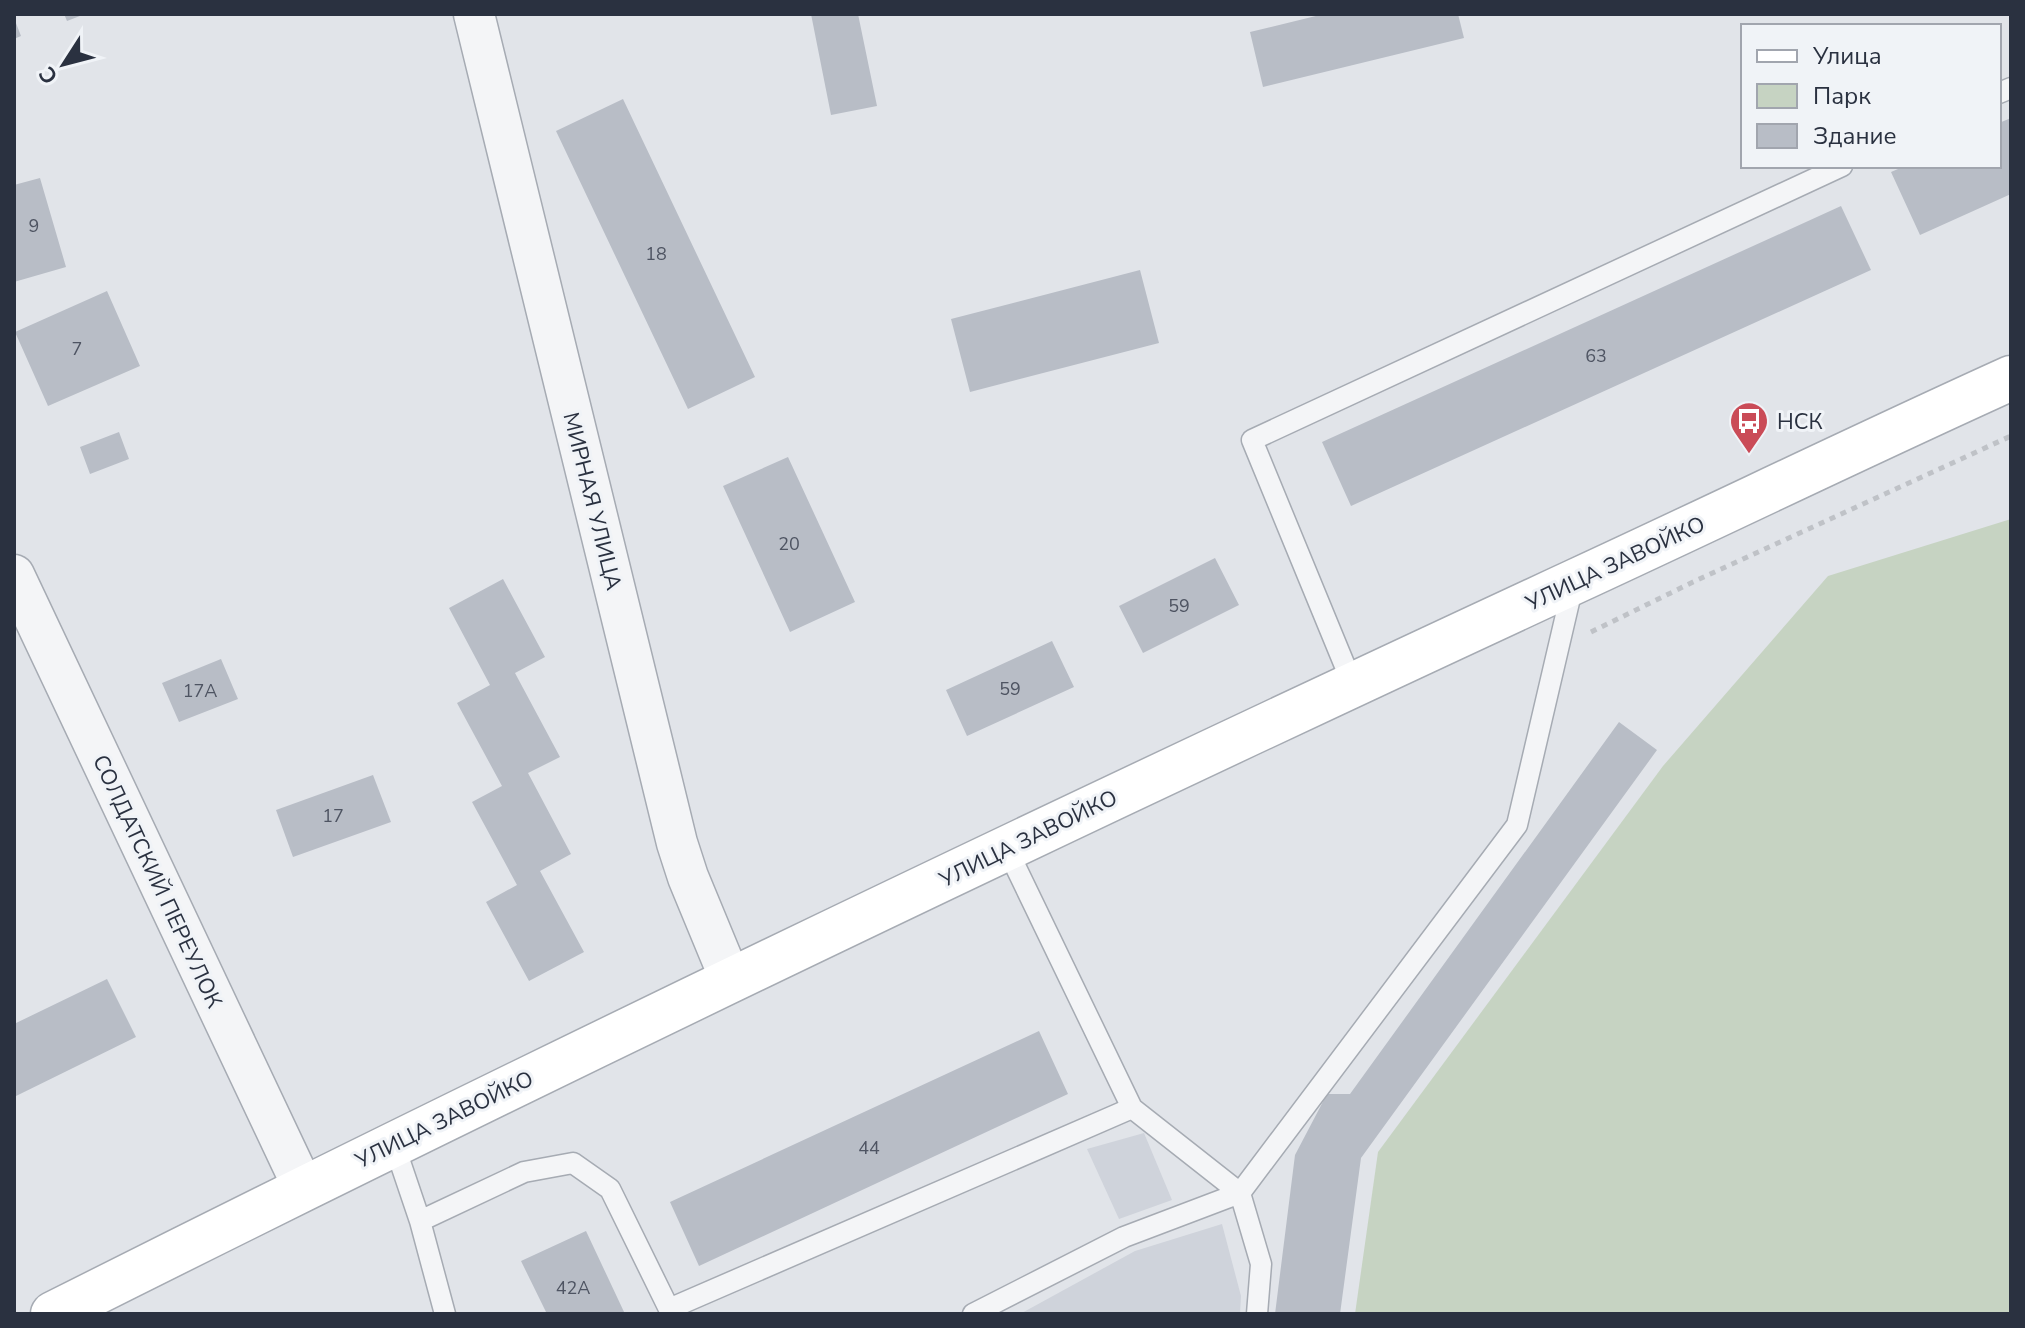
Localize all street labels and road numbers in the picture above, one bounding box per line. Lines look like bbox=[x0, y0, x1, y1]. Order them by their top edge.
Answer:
street label: МИРНАЯ УЛИЦА bbox=[555, 409, 629, 593]
street label: УЛИЦА ЗАВОЙКО bbox=[1520, 509, 1710, 619]
street label: СОЛДАТСКИЙ ПЕРЕУЛОК bbox=[85, 750, 229, 1013]
street label: УЛИЦА ЗАВОЙКО bbox=[934, 783, 1122, 895]
street label: УЛИЦА ЗАВОЙКО bbox=[350, 1064, 538, 1176]

